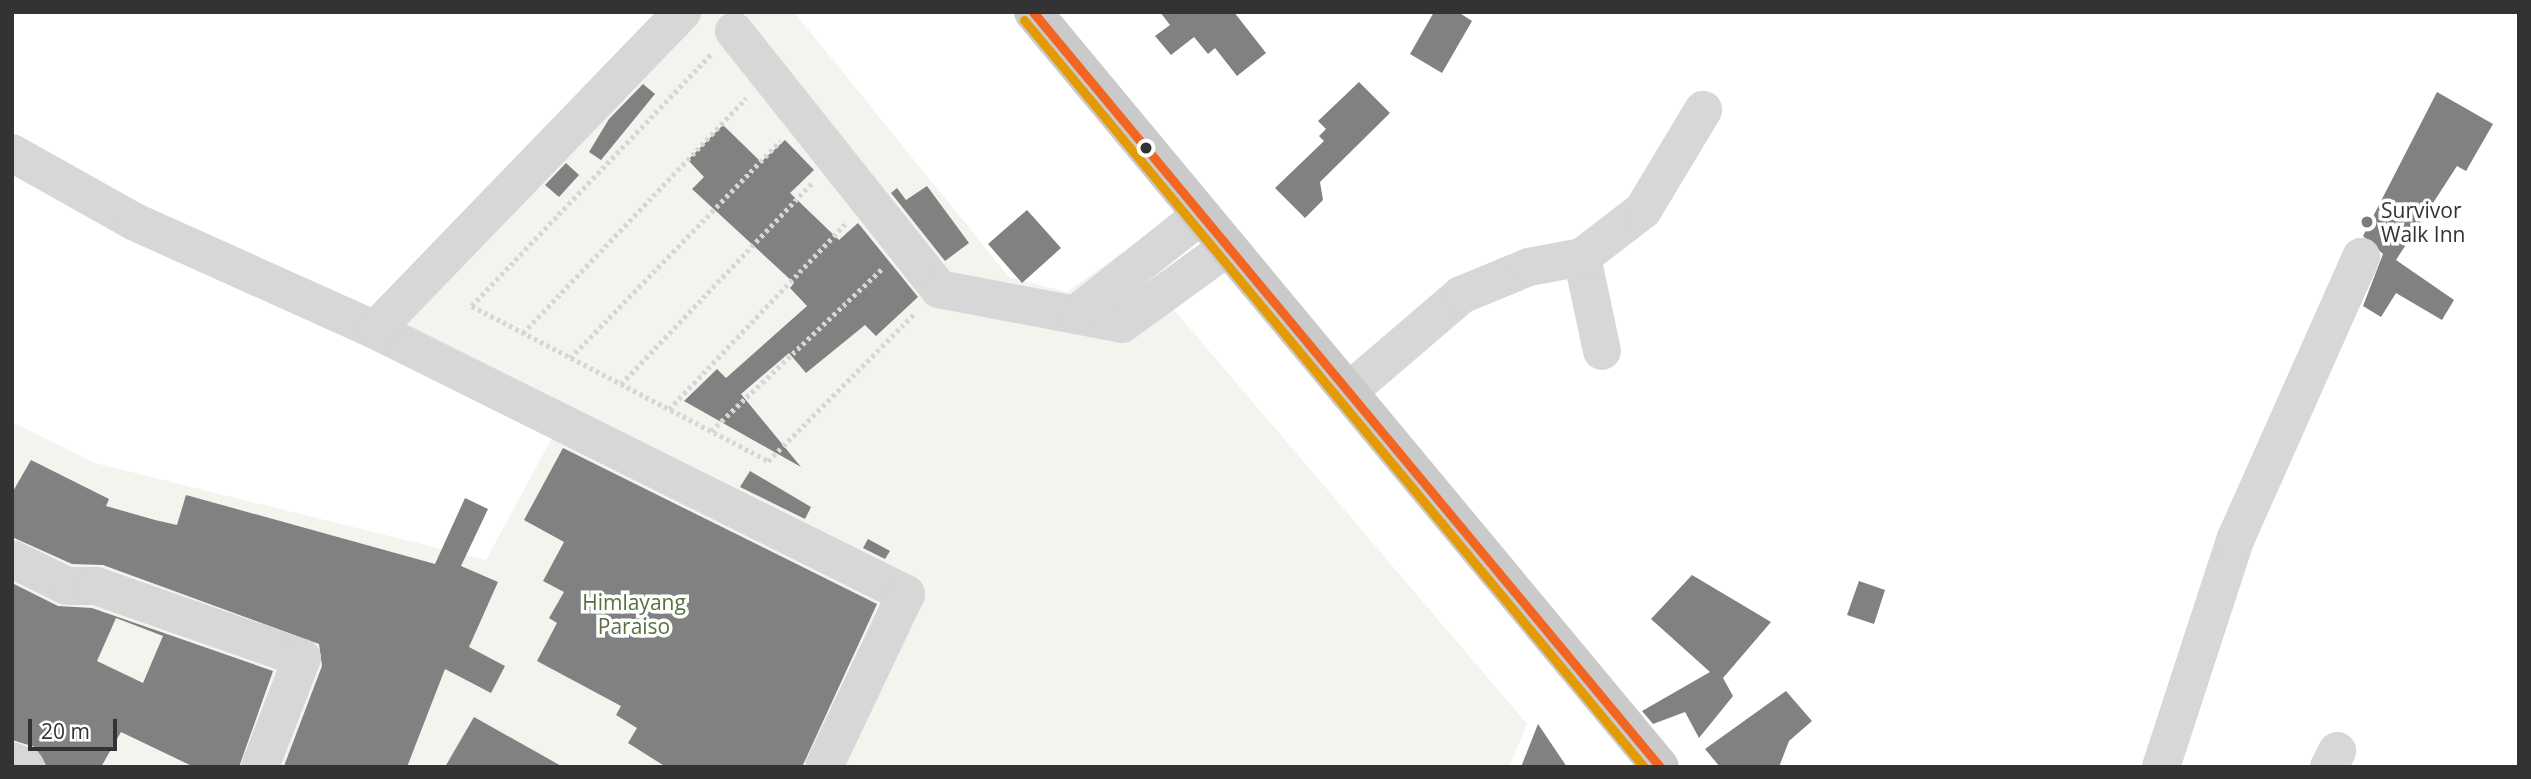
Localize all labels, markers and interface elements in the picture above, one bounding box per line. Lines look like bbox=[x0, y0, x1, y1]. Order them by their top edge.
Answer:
unlabelled marker bbox=[1139, 141, 1153, 155]
place label: Survivor Walk Inn bbox=[2381, 197, 2465, 247]
marker: Survivor Walk Inn bbox=[2359, 214, 2375, 230]
park label: Himlayang Paraiso bbox=[582, 589, 686, 639]
scale bar bbox=[32, 706, 121, 750]
text: 20 m bbox=[41, 717, 90, 745]

